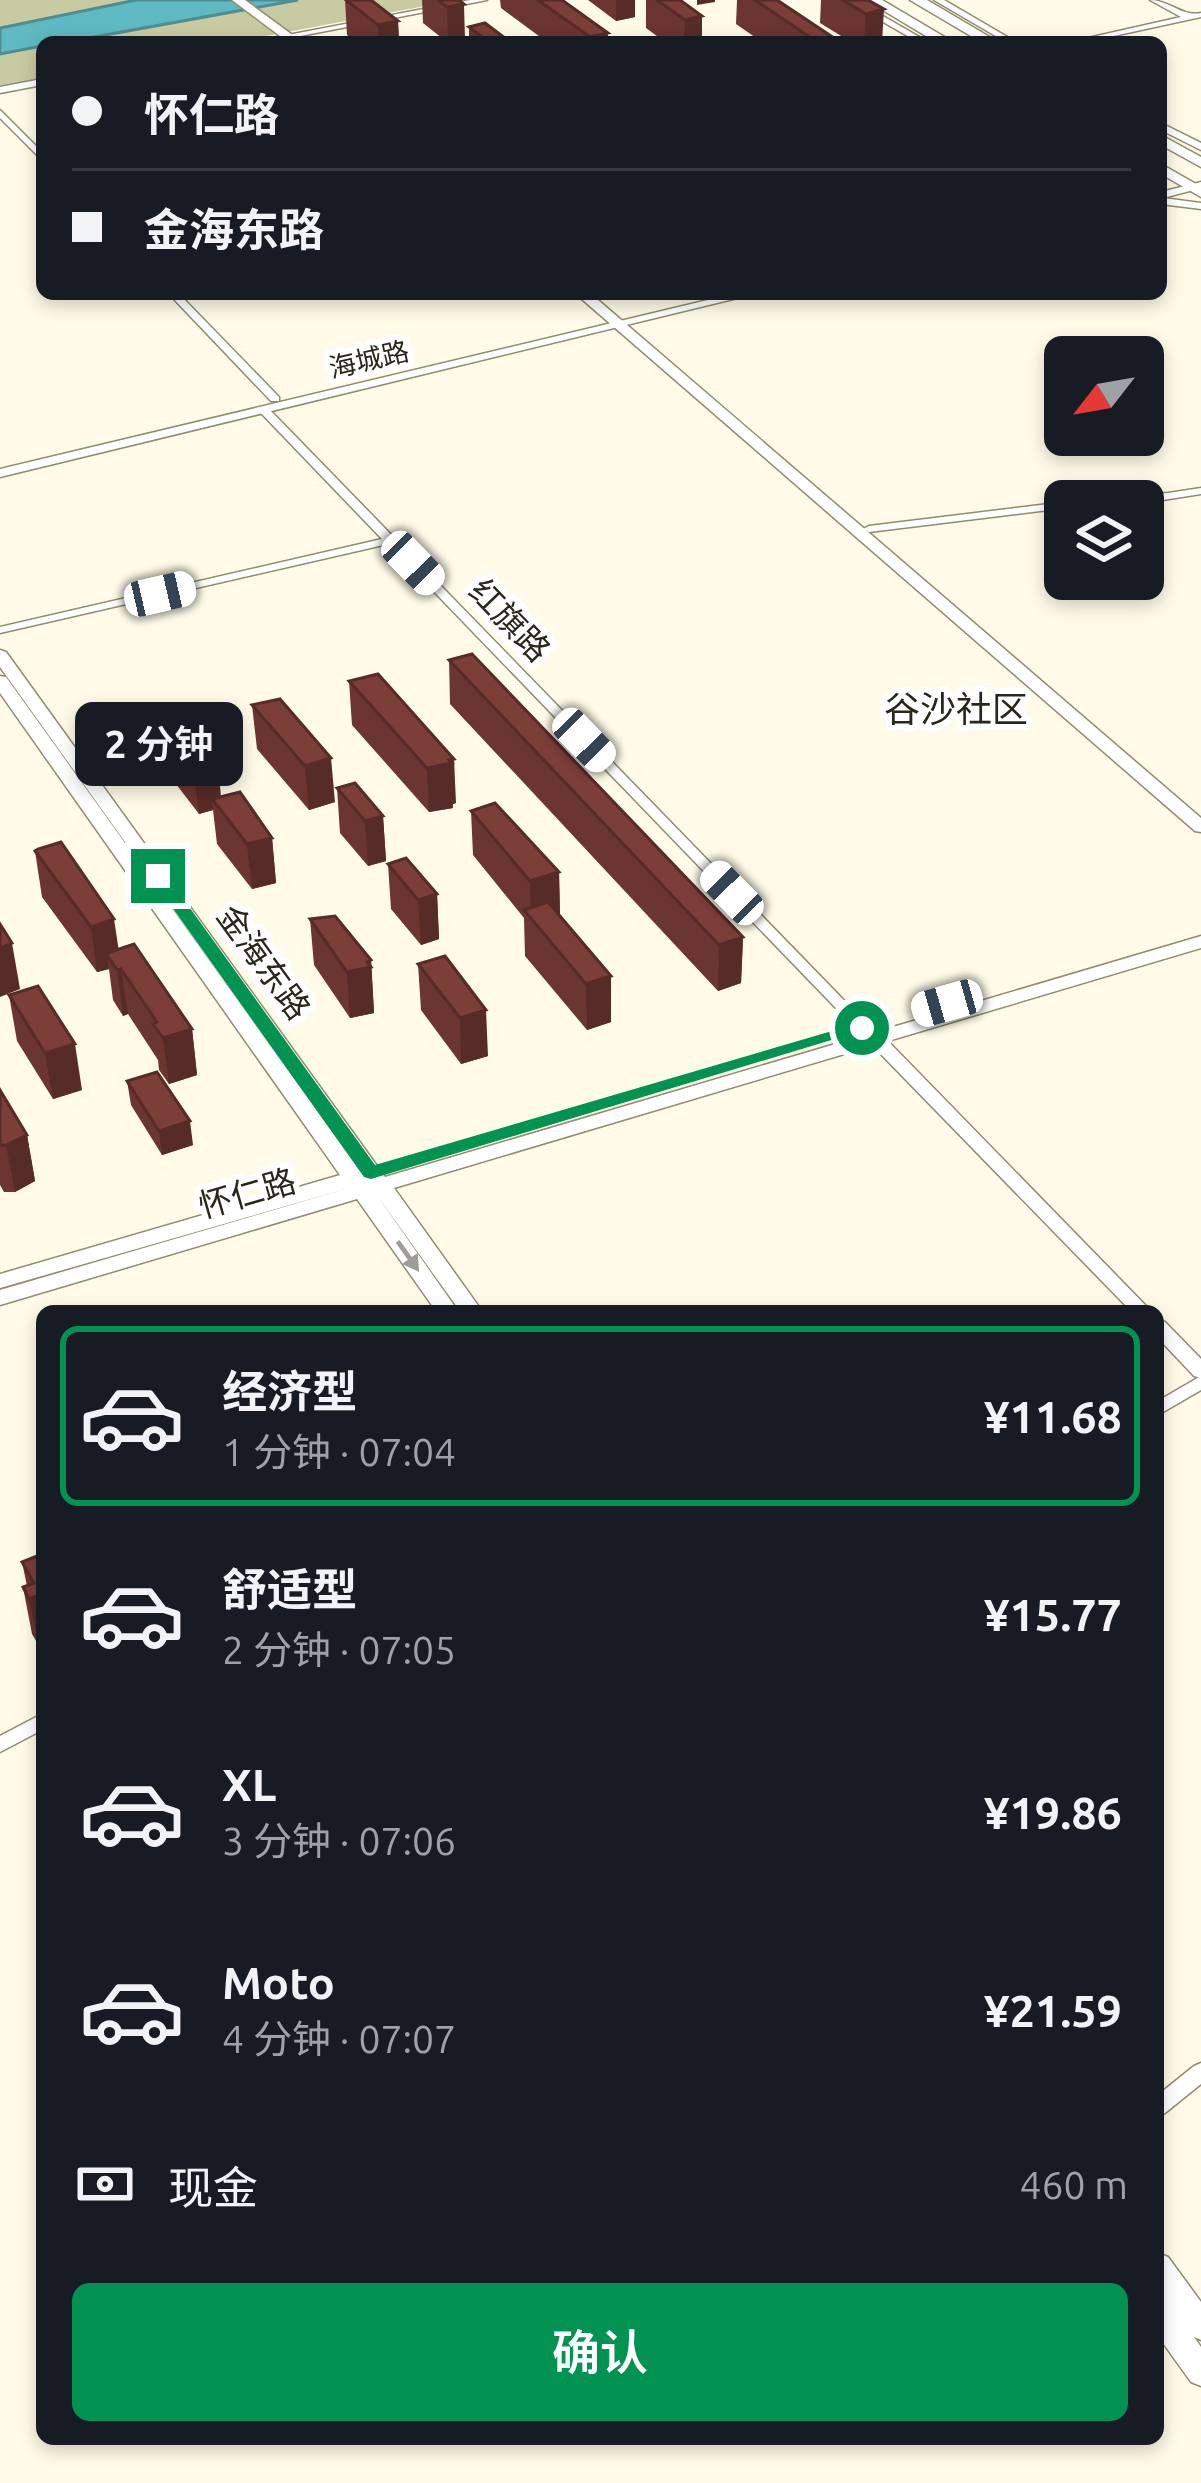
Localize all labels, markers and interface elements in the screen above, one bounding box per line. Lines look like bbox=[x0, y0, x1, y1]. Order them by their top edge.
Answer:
text: 怀仁路 bbox=[144, 89, 279, 140]
text: 金海东路 bbox=[144, 204, 324, 255]
street label: 海城路 bbox=[326, 335, 412, 383]
north arrow bbox=[1044, 336, 1164, 456]
map controls bbox=[1044, 336, 1164, 600]
button: layers bbox=[1044, 480, 1164, 600]
car bbox=[375, 525, 451, 601]
car bbox=[121, 568, 199, 620]
street label: 红旗路 bbox=[463, 571, 558, 668]
district label: 谷沙社区 bbox=[884, 688, 1028, 729]
callout: 2 分钟 bbox=[74, 702, 242, 786]
car bbox=[546, 702, 622, 778]
text: 2 分钟 bbox=[104, 722, 214, 765]
route end bbox=[131, 849, 185, 903]
car bbox=[694, 855, 770, 931]
street label: 金海东路 bbox=[211, 897, 318, 1026]
car bbox=[907, 976, 987, 1030]
route start bbox=[835, 1001, 889, 1055]
street label: 怀仁路 bbox=[194, 1161, 300, 1224]
one-way arrow bbox=[396, 1240, 419, 1272]
icon: car bbox=[78, 1362, 186, 1470]
text: 经济型 bbox=[222, 1366, 357, 1417]
text: ¥11.68 bbox=[984, 1391, 1122, 1442]
text: 1 分钟 · 07:04 bbox=[222, 1430, 456, 1473]
icon: car bbox=[78, 1560, 186, 1668]
text: 舒适型 bbox=[222, 1564, 357, 1615]
text: ¥15.77 bbox=[984, 1589, 1122, 1640]
text: 2 分钟 · 07:05 bbox=[222, 1628, 456, 1671]
icon: car bbox=[78, 1758, 186, 1866]
text: XL bbox=[222, 1759, 276, 1810]
text: ¥19.86 bbox=[984, 1787, 1122, 1838]
text: 3 分钟 · 07:06 bbox=[222, 1819, 456, 1862]
icon: car bbox=[78, 1956, 186, 2064]
text: Moto bbox=[222, 1957, 335, 2008]
text: ¥21.59 bbox=[984, 1985, 1122, 2036]
text: 4 分钟 · 07:07 bbox=[222, 2017, 456, 2060]
icon: cash bbox=[72, 2151, 138, 2217]
text: 现金 bbox=[168, 2162, 258, 2213]
text: 460 m bbox=[1019, 2163, 1128, 2206]
button: 确认 bbox=[72, 2283, 1128, 2421]

